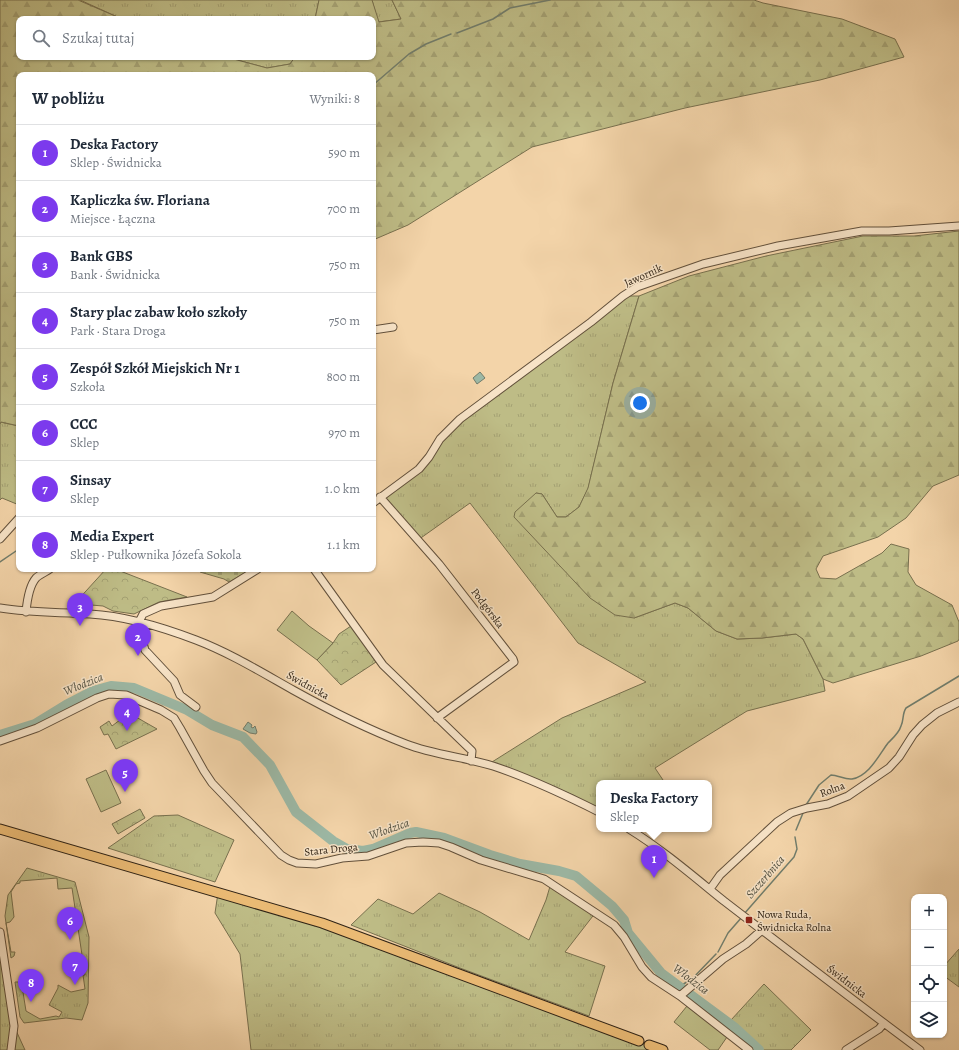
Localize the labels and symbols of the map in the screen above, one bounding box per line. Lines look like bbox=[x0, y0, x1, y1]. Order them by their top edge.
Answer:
street label: Jawornik bbox=[622, 260, 665, 290]
your location bbox=[630, 393, 650, 413]
street label: Podgórska bbox=[467, 585, 508, 632]
pin: 3 bbox=[67, 593, 93, 626]
pin: 2 bbox=[125, 623, 151, 656]
street label: Świdnicka bbox=[284, 668, 333, 704]
water label: Włodzica bbox=[61, 669, 106, 699]
pin: 4 bbox=[114, 698, 140, 731]
pin: 5 bbox=[112, 759, 138, 792]
street label: Rolna bbox=[817, 778, 848, 801]
water label: Włodzica bbox=[367, 814, 412, 843]
street label: Stara Droga bbox=[304, 839, 359, 860]
pin: 1 bbox=[641, 845, 667, 878]
water label: Szczerbnica bbox=[742, 852, 788, 902]
pin: 6 bbox=[57, 907, 83, 940]
place label: Nowa Ruda, Świdnicka Rolna bbox=[757, 907, 832, 935]
marker: Nowa Ruda, Świdnicka Rolna bbox=[744, 915, 754, 925]
pin: 7 bbox=[62, 952, 88, 985]
water label: Włodzica bbox=[670, 960, 713, 998]
street label: Świdnicka bbox=[824, 961, 870, 1002]
pin: 8 bbox=[18, 969, 44, 1002]

